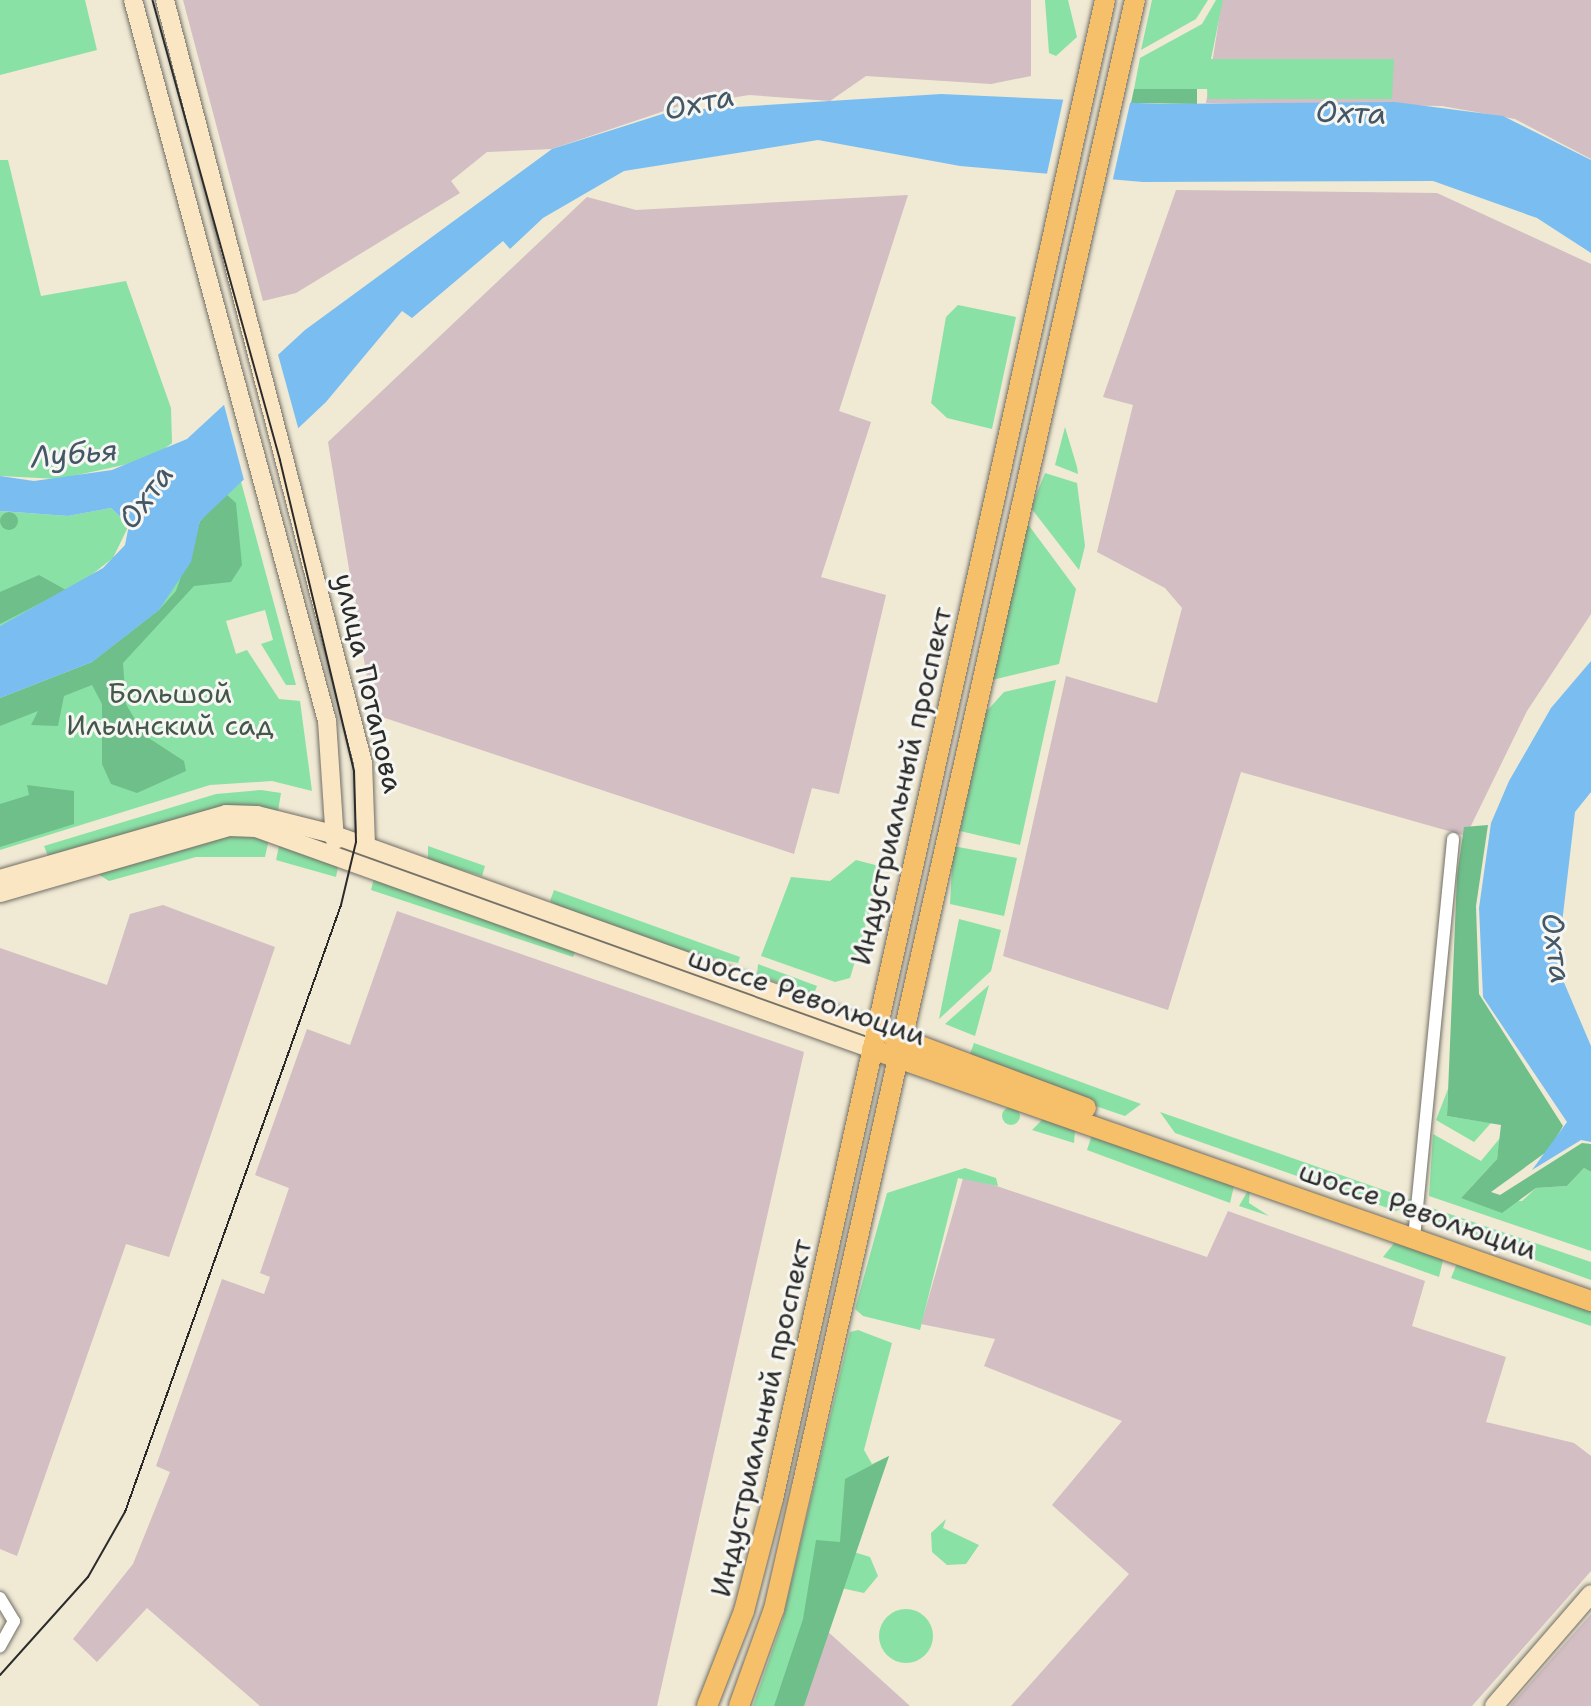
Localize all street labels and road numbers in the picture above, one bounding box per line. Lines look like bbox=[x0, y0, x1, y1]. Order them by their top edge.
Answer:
street label: улица Потапова bbox=[327, 570, 411, 796]
street label: Индустриальный проспект bbox=[843, 604, 959, 968]
street label: шоссе Революции bbox=[684, 940, 930, 1052]
street label: шоссе Революции bbox=[1295, 1154, 1541, 1266]
street label: Индустриальный проспект bbox=[703, 1236, 819, 1600]

